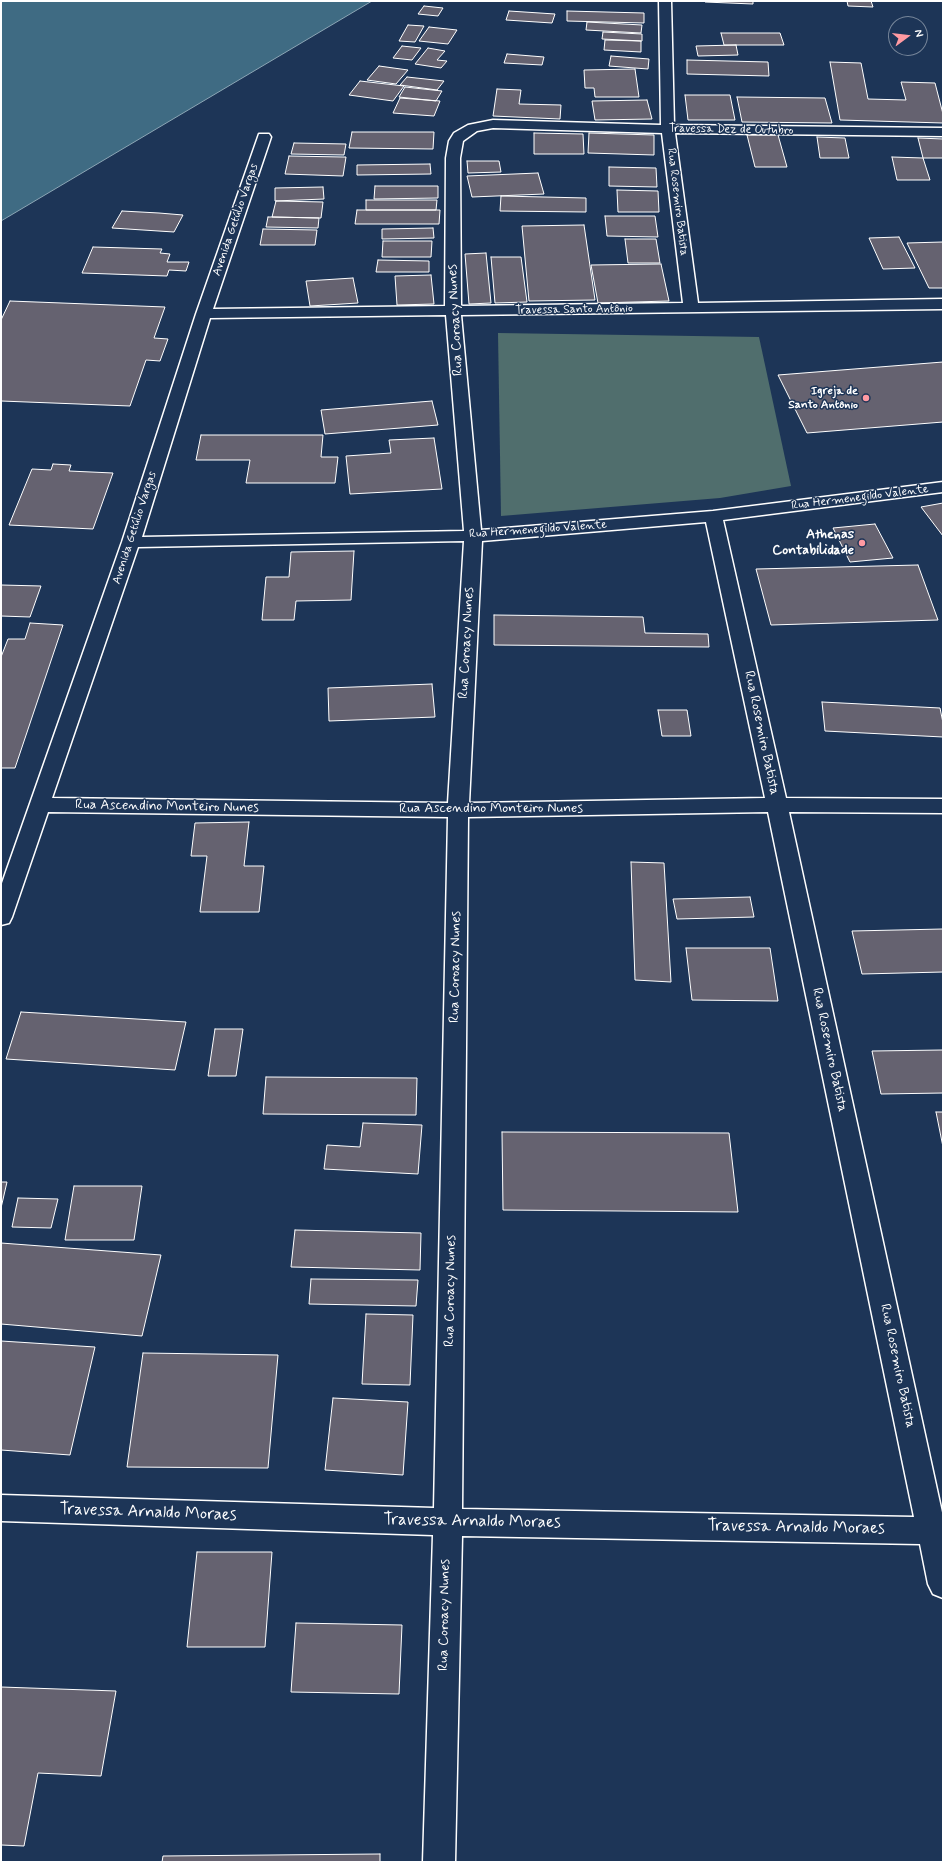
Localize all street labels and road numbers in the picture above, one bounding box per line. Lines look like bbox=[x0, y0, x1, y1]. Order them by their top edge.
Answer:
street label: Travessa Dez de Outubro bbox=[669, 122, 793, 138]
street label: Rua Rosemiro Batista bbox=[663, 147, 691, 257]
street label: Avenida Getúlio Vargas bbox=[210, 162, 262, 278]
street label: Rua Coroacy Nunes bbox=[445, 264, 467, 376]
street label: Travessa Santo Antônio bbox=[515, 302, 633, 318]
street label: Avenida Getúlio Vargas bbox=[110, 470, 160, 586]
street label: Rua Hermenegildo Valente bbox=[791, 482, 929, 514]
street label: Rua Hermenegildo Valente bbox=[469, 518, 607, 542]
street label: Rua Coroacy Nunes bbox=[456, 587, 478, 699]
street label: Rua Rosemiro Batista bbox=[740, 669, 782, 797]
street label: Rua Ascendino Monteiro Nunes bbox=[75, 797, 259, 817]
street label: Rua Ascendino Monteiro Nunes bbox=[399, 801, 583, 817]
street label: Rua Coroacy Nunes bbox=[447, 911, 465, 1023]
street label: Rua Rosemiro Batista bbox=[808, 986, 850, 1114]
street label: Rua Coroacy Nunes bbox=[442, 1235, 460, 1347]
street label: Rua Rosemiro Batista bbox=[876, 1302, 918, 1430]
street label: Travessa Arnaldo Moraes bbox=[59, 1500, 237, 1526]
street label: Travessa Arnaldo Moraes bbox=[383, 1510, 561, 1534]
street label: Travessa Arnaldo Moraes bbox=[707, 1516, 885, 1540]
street label: Rua Coroacy Nunes bbox=[436, 1559, 454, 1671]

